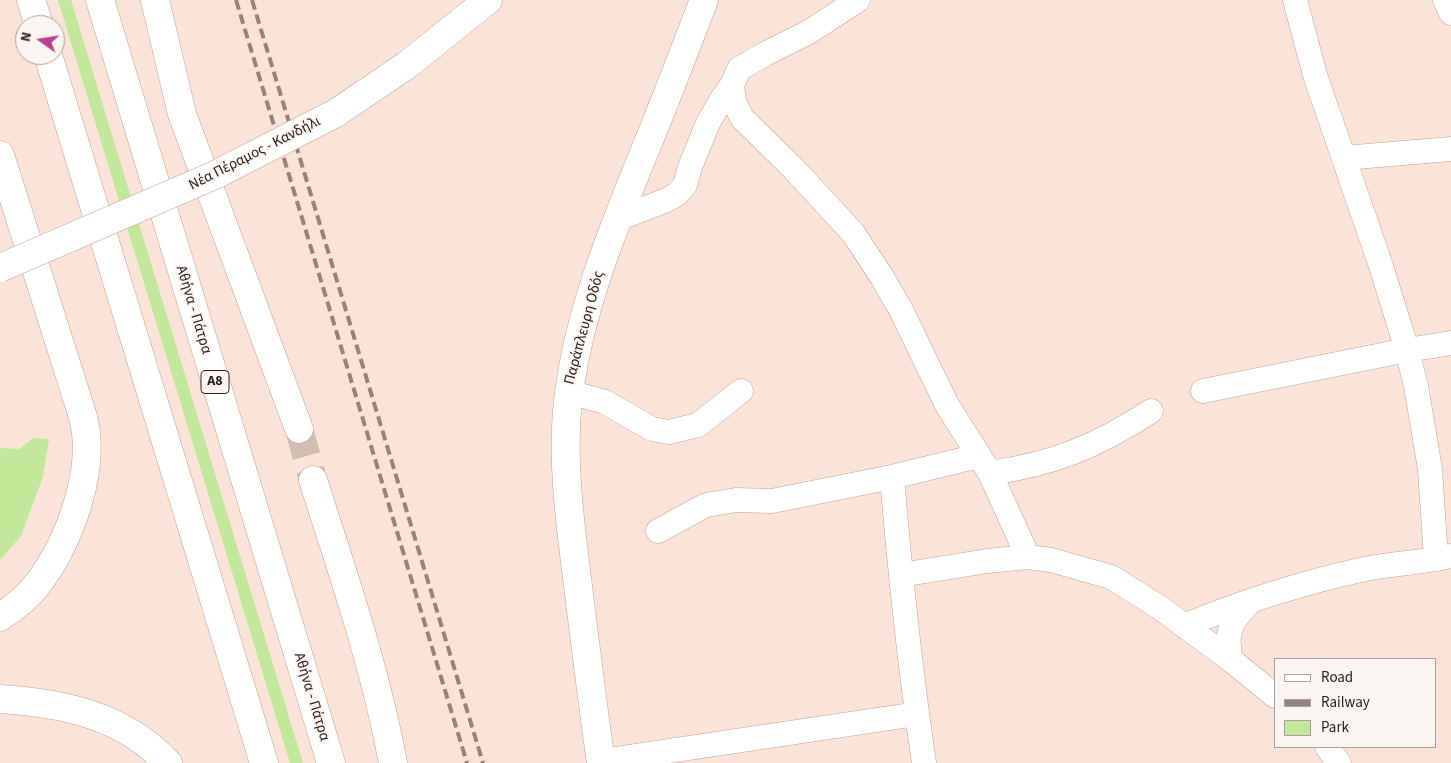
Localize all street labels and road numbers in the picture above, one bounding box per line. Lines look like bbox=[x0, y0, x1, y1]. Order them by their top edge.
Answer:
street label: Νέα Πέραμος - Κανδήλι bbox=[186, 113, 324, 195]
street label: Αθήνα - Πάτρα bbox=[171, 264, 215, 356]
street label: Παράπλευρη Οδός bbox=[561, 269, 609, 387]
road number: Α8 bbox=[201, 371, 229, 394]
street label: Αθήνα - Πάτρα bbox=[289, 651, 333, 743]

